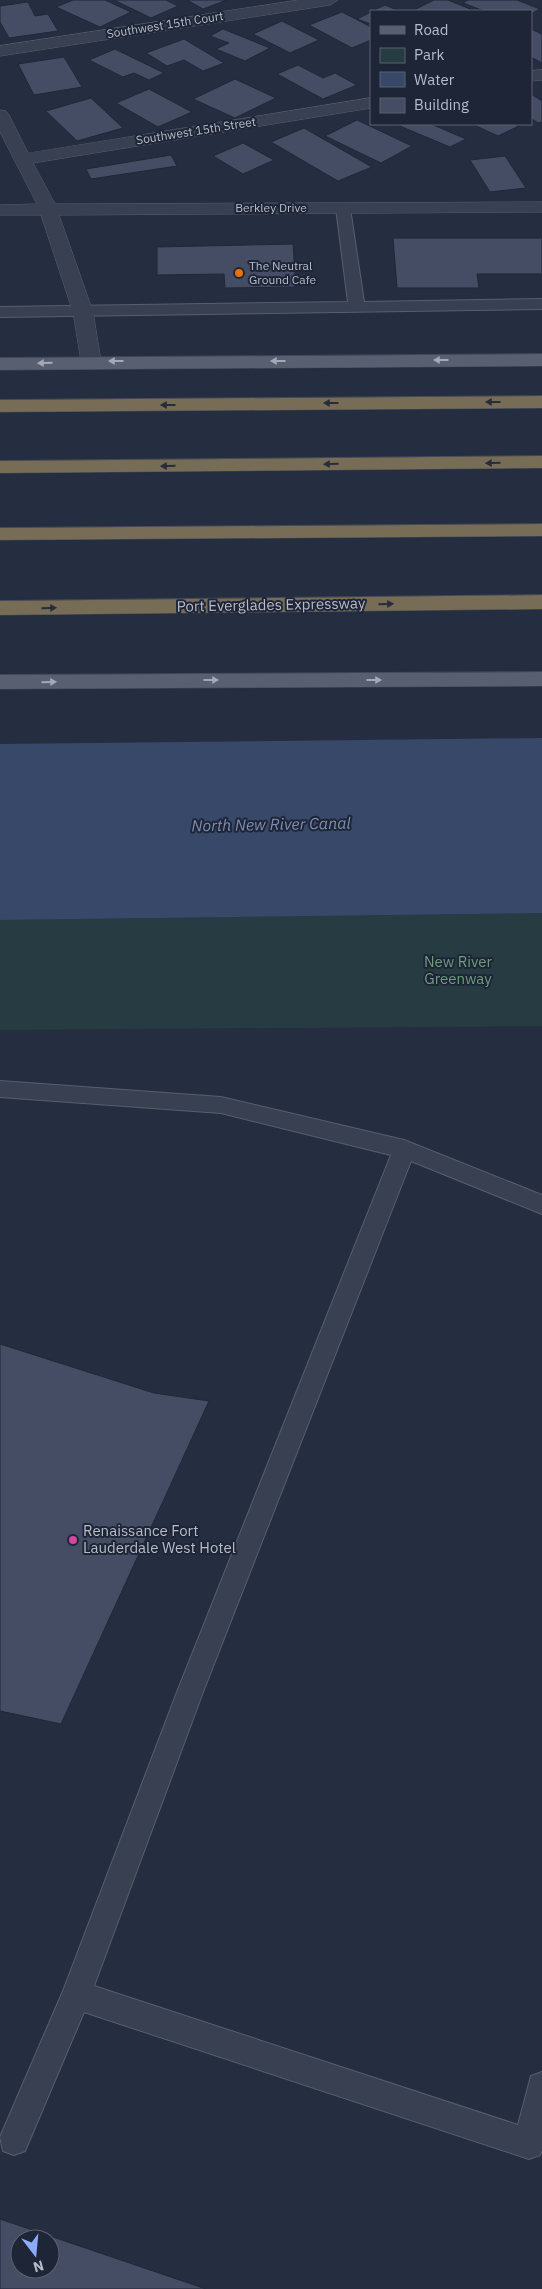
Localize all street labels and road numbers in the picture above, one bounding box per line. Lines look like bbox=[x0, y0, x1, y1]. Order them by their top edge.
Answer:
street label: Southwest 15th Court bbox=[106, 8, 224, 41]
street label: Southwest 15th Street bbox=[135, 114, 257, 147]
street label: Berkley Drive bbox=[235, 200, 307, 215]
street label: Port Everglades Expressway bbox=[177, 593, 366, 616]

